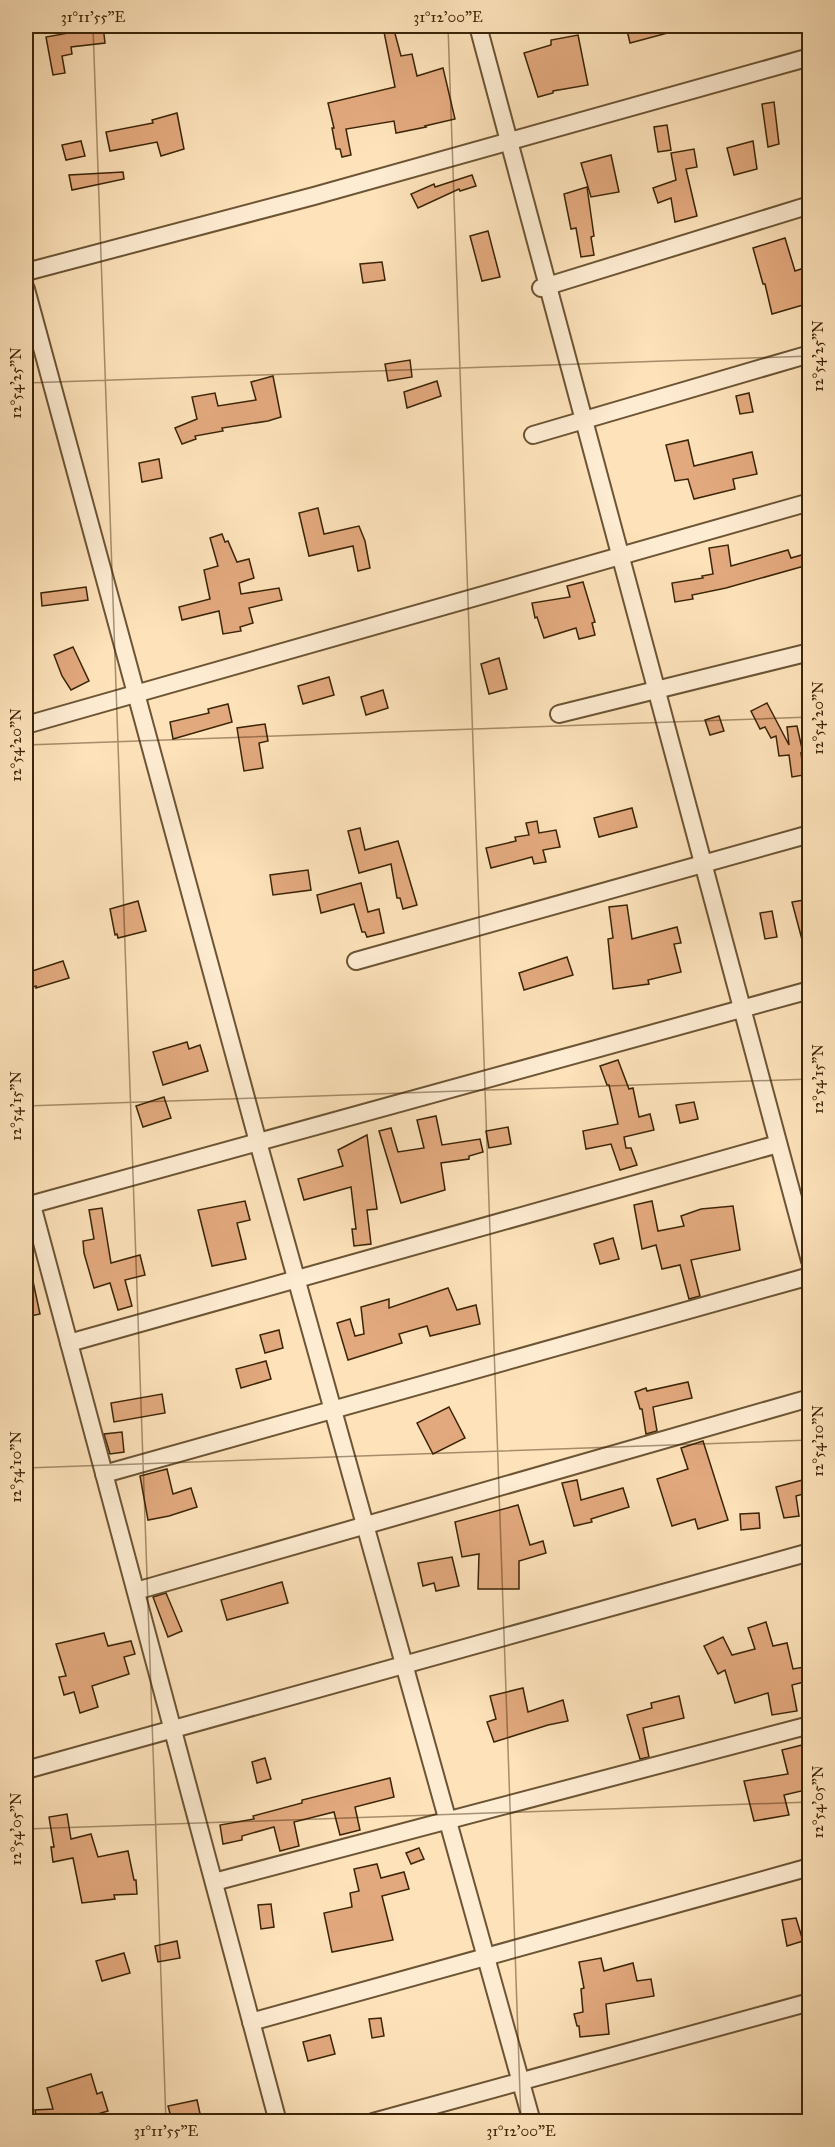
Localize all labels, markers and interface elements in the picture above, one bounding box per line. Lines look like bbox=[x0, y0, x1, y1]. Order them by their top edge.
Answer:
text: 31°11'55"E bbox=[61, 8, 126, 26]
text: 31°12'00"E bbox=[413, 8, 483, 26]
text: 12°54'25"N bbox=[809, 320, 827, 392]
text: 12°54'25"N bbox=[7, 347, 25, 419]
text: 12°54'20"N bbox=[809, 681, 827, 755]
text: 12°54'20"N bbox=[7, 708, 25, 782]
text: 12°54'15"N bbox=[809, 1044, 827, 1114]
text: 12°54'15"N bbox=[7, 1071, 25, 1141]
text: 12°54'10"N bbox=[809, 1405, 827, 1477]
text: 12°54'10"N bbox=[7, 1431, 25, 1503]
text: 12°54'05"N bbox=[809, 1765, 827, 1838]
text: 12°54'05"N bbox=[7, 1792, 25, 1865]
text: 31°11'55"E bbox=[134, 2122, 199, 2140]
text: 31°12'00"E bbox=[486, 2122, 556, 2140]

